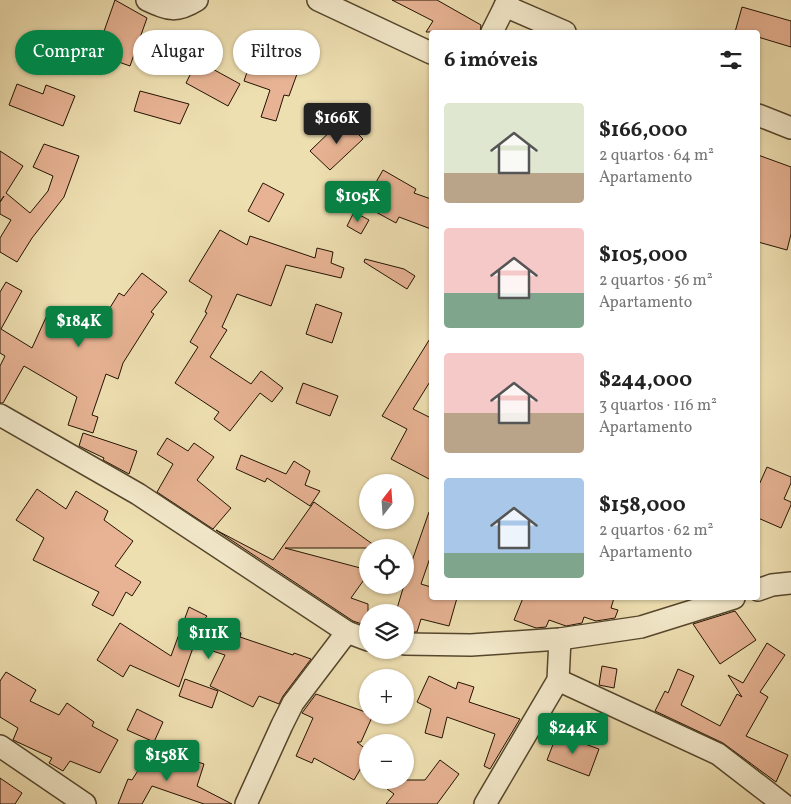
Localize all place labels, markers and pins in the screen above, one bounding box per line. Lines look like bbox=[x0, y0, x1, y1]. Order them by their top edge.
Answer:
pin: $166K bbox=[302, 102, 372, 145]
pin: $105K bbox=[323, 180, 393, 223]
pin: $184K bbox=[44, 306, 114, 348]
pin: $111K bbox=[174, 618, 244, 660]
pin: $244K bbox=[538, 712, 608, 755]
pin: $158K bbox=[132, 740, 202, 782]

